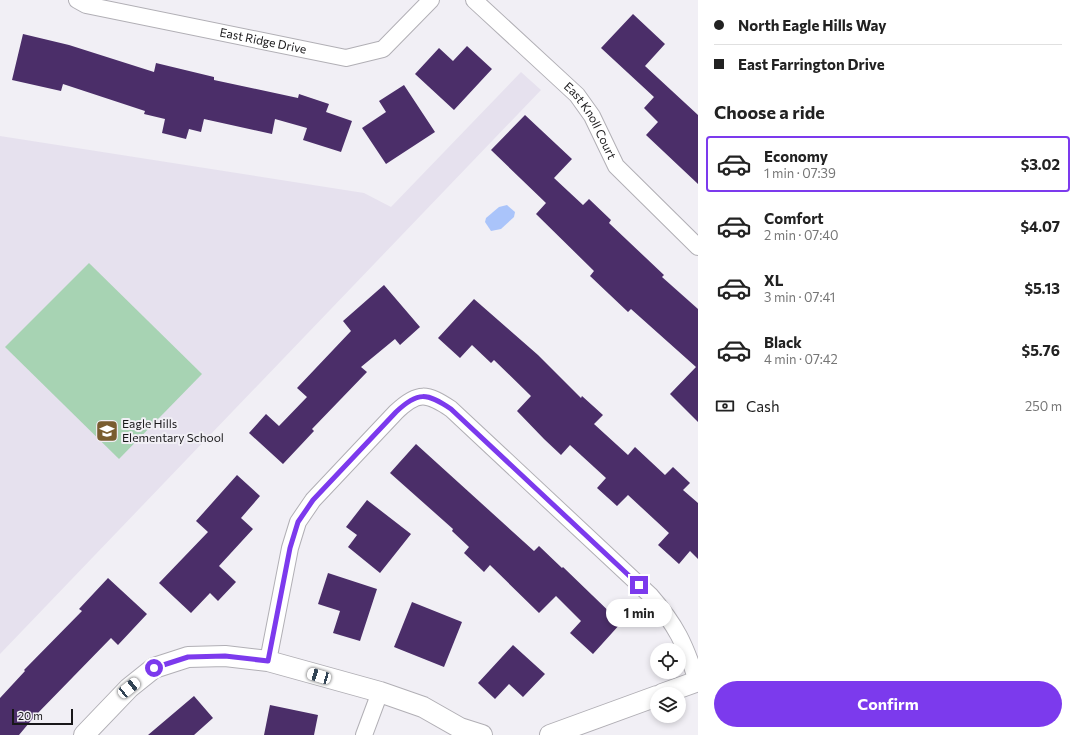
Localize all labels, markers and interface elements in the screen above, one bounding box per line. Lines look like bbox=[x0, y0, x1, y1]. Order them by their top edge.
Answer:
text: North Eagle Hills Way bbox=[738, 16, 887, 34]
street label: East Ridge Drive bbox=[219, 24, 308, 56]
text: East Farrington Drive bbox=[738, 55, 885, 73]
street label: East Knoll Court bbox=[562, 79, 620, 161]
text: Choose a ride bbox=[714, 101, 825, 123]
icon: car bbox=[716, 146, 752, 182]
text: Economy bbox=[764, 147, 828, 165]
text: $3.02 bbox=[1021, 155, 1060, 173]
text: 1 min · 07:39 bbox=[764, 165, 836, 181]
icon: car bbox=[716, 208, 752, 244]
text: Comfort bbox=[764, 209, 824, 227]
text: $4.07 bbox=[1020, 217, 1060, 235]
text: 2 min · 07:40 bbox=[764, 227, 839, 243]
icon: car bbox=[716, 270, 752, 306]
text: XL bbox=[764, 271, 783, 289]
text: $5.13 bbox=[1024, 279, 1060, 297]
text: 3 min · 07:41 bbox=[764, 289, 835, 305]
icon: car bbox=[716, 332, 752, 368]
text: Black bbox=[764, 333, 802, 351]
text: $5.76 bbox=[1022, 341, 1060, 359]
text: 4 min · 07:42 bbox=[764, 351, 838, 367]
icon: cash bbox=[714, 395, 736, 417]
text: Cash bbox=[746, 397, 780, 415]
text: 250 m bbox=[1025, 398, 1062, 414]
place label: Eagle Hills Elementary School bbox=[122, 416, 224, 444]
school or university icon: Eagle Hills Elementary School bbox=[94, 418, 120, 444]
route end bbox=[630, 576, 648, 594]
callout: 1 min bbox=[606, 599, 672, 627]
text: 1 min bbox=[624, 605, 654, 621]
map controls bbox=[650, 643, 686, 723]
button: locate bbox=[650, 643, 686, 679]
route start bbox=[145, 659, 163, 677]
car bbox=[306, 667, 332, 685]
car bbox=[116, 676, 142, 700]
button: Confirm bbox=[714, 681, 1062, 727]
button: layers bbox=[650, 687, 686, 723]
scale bar bbox=[12, 707, 73, 726]
text: 20 m bbox=[18, 709, 43, 722]

